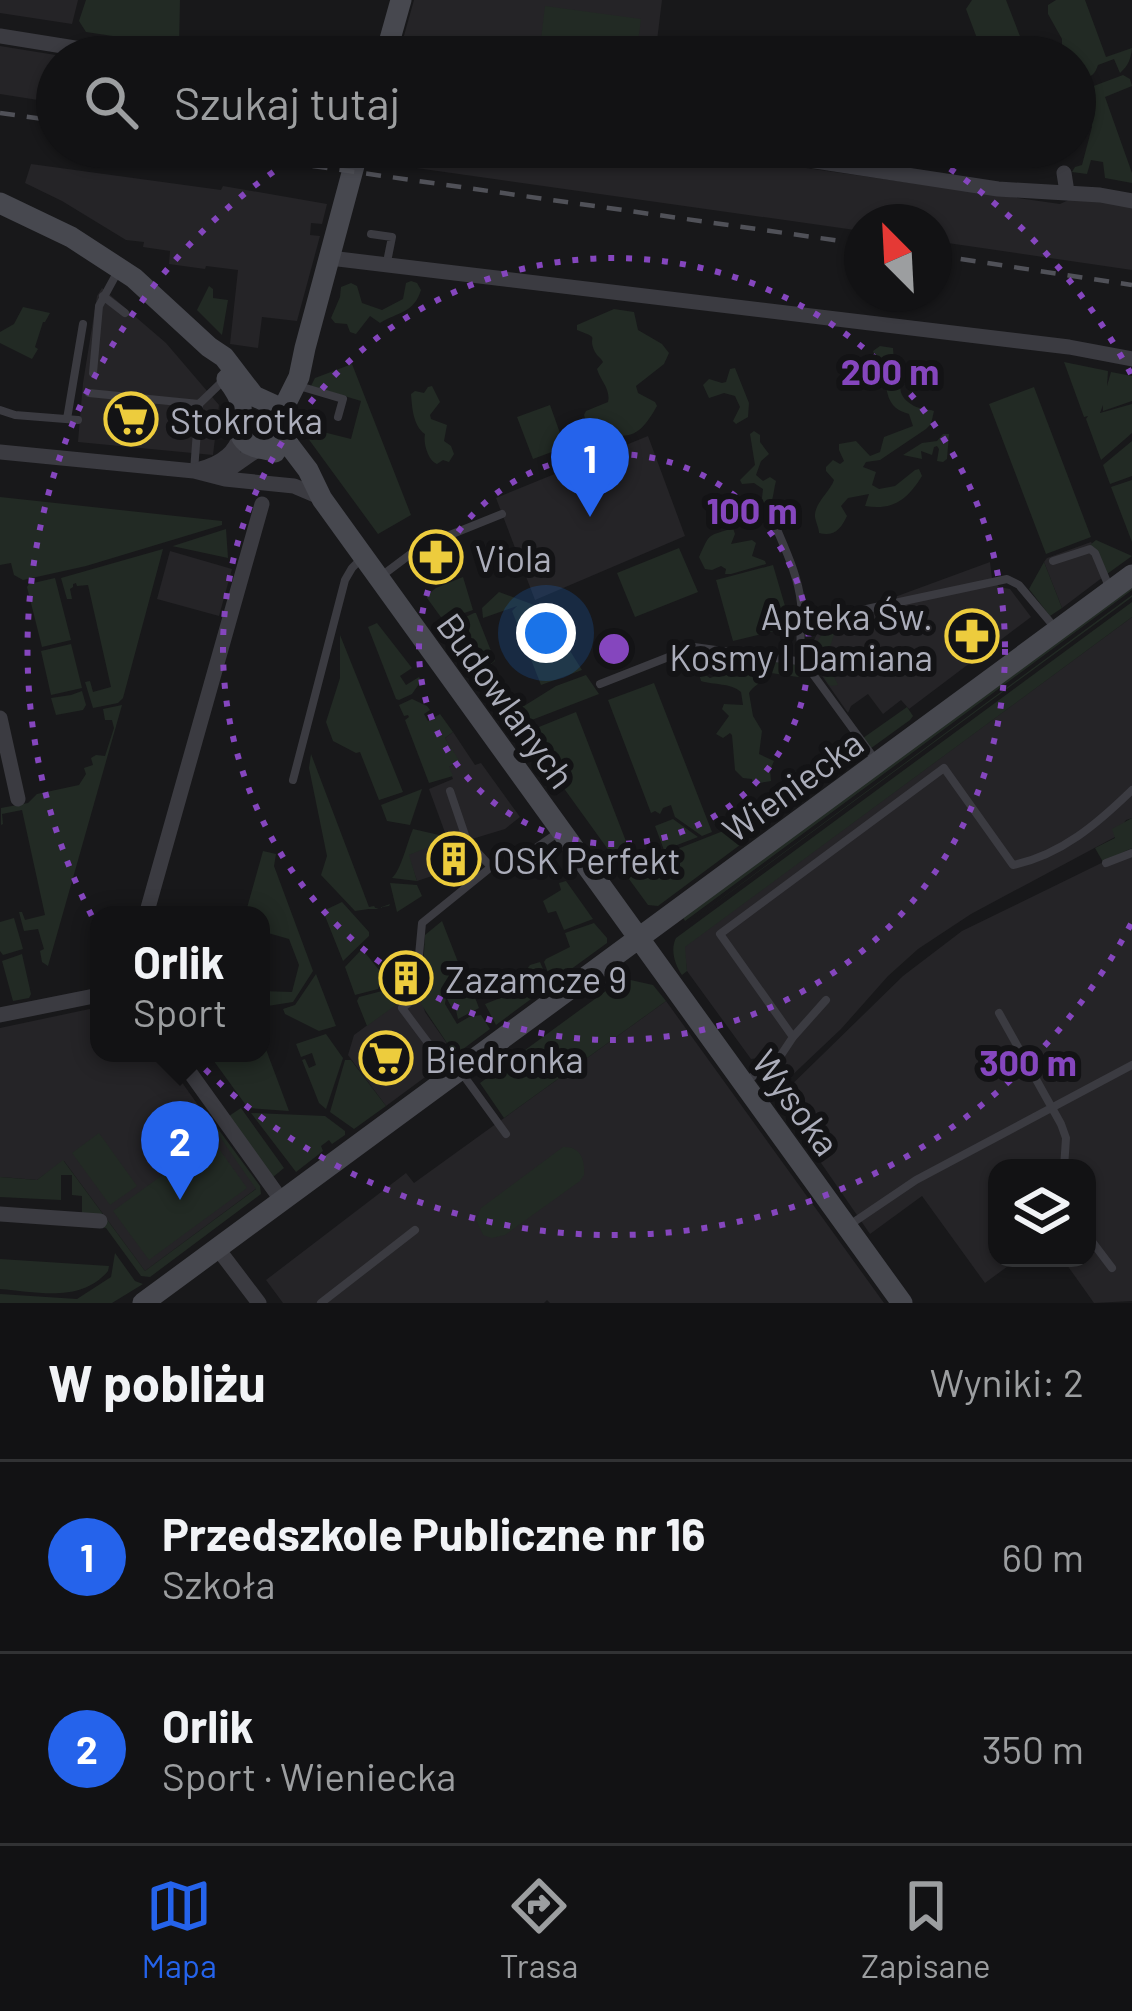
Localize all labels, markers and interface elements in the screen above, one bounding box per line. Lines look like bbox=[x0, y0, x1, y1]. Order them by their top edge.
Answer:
search box bbox=[36, 36, 1096, 168]
icon: search bbox=[78, 69, 144, 135]
text: Szukaj tutaj bbox=[174, 75, 401, 129]
north arrow bbox=[844, 204, 952, 312]
text: 200 m bbox=[841, 349, 939, 392]
supermarket icon: Stokrotka bbox=[103, 391, 159, 447]
place label: Stokrotka bbox=[170, 398, 323, 441]
pin: 1 bbox=[551, 418, 629, 517]
text: 100 m bbox=[706, 488, 798, 531]
pharmacy icon: Viola bbox=[408, 529, 464, 585]
place label: Viola bbox=[475, 536, 552, 579]
place label: Apteka Św. Kosmy I Damiana bbox=[669, 594, 933, 678]
your location bbox=[516, 603, 576, 663]
street label: Budowlanych bbox=[429, 604, 585, 796]
pharmacy icon: Apteka Św. Kosmy I Damiana bbox=[944, 608, 1000, 664]
centre of rings bbox=[593, 628, 635, 670]
street label: Wieniecka bbox=[714, 720, 870, 850]
building icon: OSK Perfekt bbox=[426, 831, 482, 887]
place label: OSK Perfekt bbox=[493, 838, 681, 881]
popup bbox=[90, 906, 270, 1062]
text: Orlik bbox=[133, 934, 225, 988]
building icon: Zazamcze 9 bbox=[378, 950, 434, 1006]
place label: Zazamcze 9 bbox=[445, 957, 627, 1000]
text: Sport bbox=[133, 988, 227, 1035]
supermarket icon: Biedronka bbox=[358, 1030, 414, 1086]
place label: Biedronka bbox=[425, 1037, 584, 1080]
text: 300 m bbox=[979, 1040, 1077, 1083]
street label: Wysoka bbox=[744, 1041, 850, 1163]
pin: 2 bbox=[141, 1101, 219, 1200]
map controls bbox=[988, 1159, 1096, 1267]
button: layers bbox=[988, 1159, 1096, 1267]
text: W pobliżu bbox=[48, 1351, 266, 1412]
text: Wyniki: 2 bbox=[930, 1358, 1084, 1405]
text: Przedszkole Publiczne nr 16 bbox=[162, 1506, 705, 1560]
text: 1 bbox=[80, 1533, 94, 1580]
text: 60 m bbox=[1002, 1533, 1084, 1580]
text: Szkoła bbox=[162, 1560, 275, 1607]
text: Orlik bbox=[162, 1698, 254, 1752]
text: 2 bbox=[76, 1725, 98, 1772]
text: 350 m bbox=[982, 1725, 1084, 1772]
text: Sport · Wieniecka bbox=[162, 1752, 456, 1799]
tab: Mapa bbox=[141, 1873, 217, 1985]
tab: Trasa bbox=[500, 1873, 578, 1985]
tab: Zapisane bbox=[861, 1873, 991, 1985]

